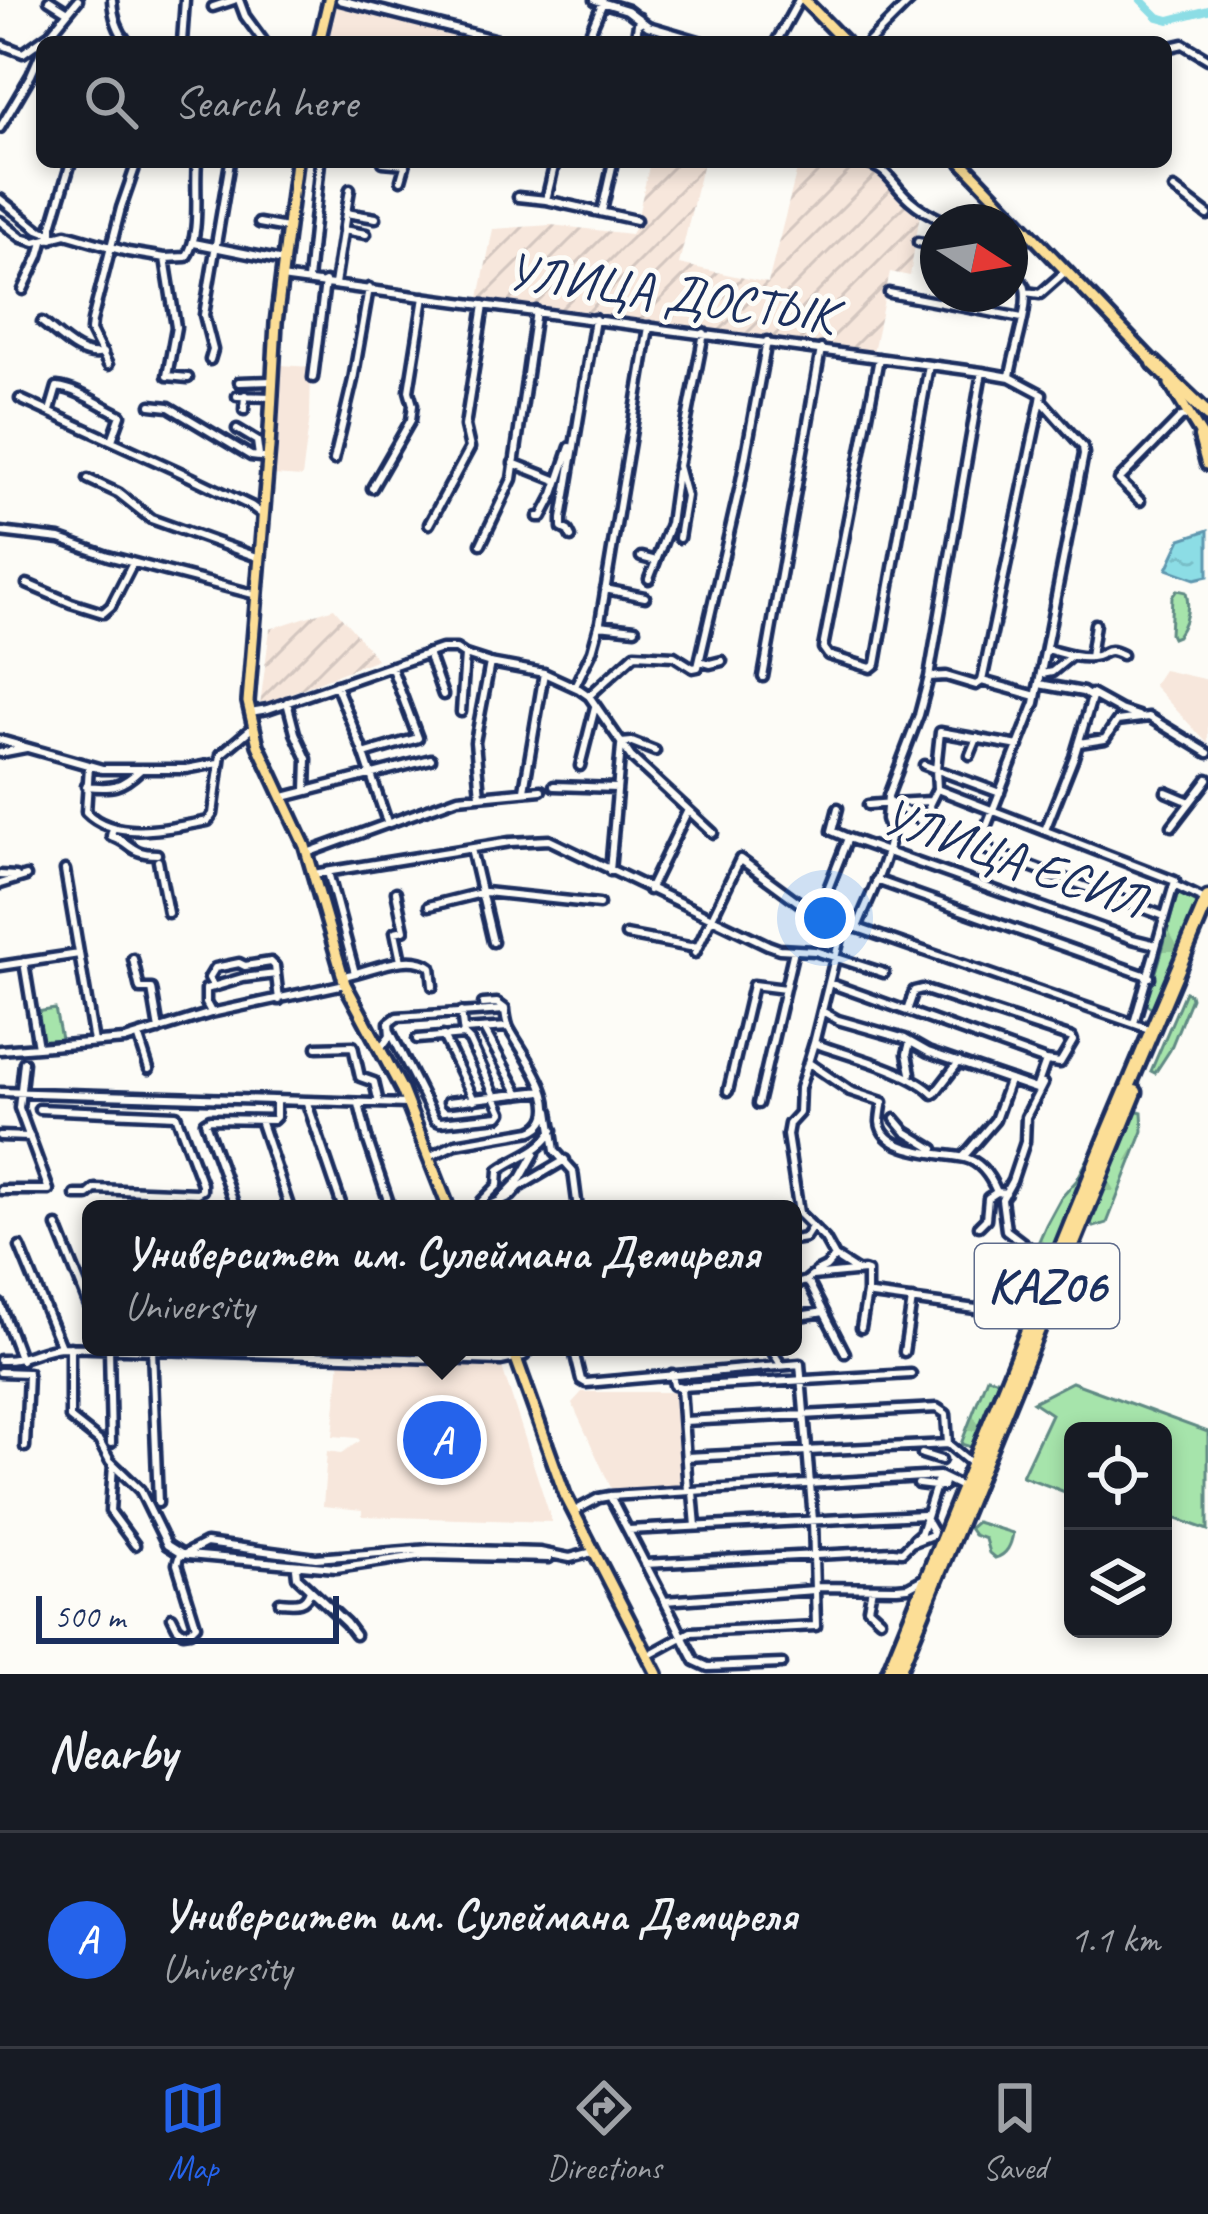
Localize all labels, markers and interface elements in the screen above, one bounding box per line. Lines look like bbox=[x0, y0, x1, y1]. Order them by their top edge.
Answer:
search box bbox=[36, 36, 1172, 168]
icon: search bbox=[78, 69, 144, 135]
text: Search here bbox=[174, 74, 357, 131]
north arrow bbox=[920, 204, 1028, 312]
street label: УЛИЦА ДОСТЫК bbox=[503, 238, 848, 349]
street label: УЛИЦА ЕСИЛ bbox=[874, 783, 1158, 934]
your location bbox=[795, 888, 855, 948]
popup bbox=[82, 1200, 802, 1356]
text: Университет им. Сулеймана Демиреля bbox=[125, 1225, 759, 1282]
road number: KАZ06 bbox=[975, 1244, 1119, 1328]
text: University bbox=[125, 1282, 255, 1331]
pin: A bbox=[403, 1395, 481, 1485]
map controls bbox=[1064, 1422, 1172, 1638]
button: locate bbox=[1064, 1422, 1172, 1530]
button: layers bbox=[1064, 1530, 1172, 1638]
scale bar bbox=[36, 1590, 339, 1643]
text: 500 m bbox=[54, 1596, 125, 1638]
text: Nearby bbox=[48, 1720, 176, 1784]
text: Университет им. Сулеймана Демиреля bbox=[162, 1887, 797, 1944]
text: A bbox=[77, 1915, 97, 1964]
text: 1.1 km bbox=[1070, 1915, 1160, 1964]
text: University bbox=[162, 1944, 292, 1993]
tab: Map bbox=[160, 2075, 226, 2189]
tab: Directions bbox=[547, 2075, 661, 2189]
tab: Saved bbox=[982, 2075, 1048, 2189]

